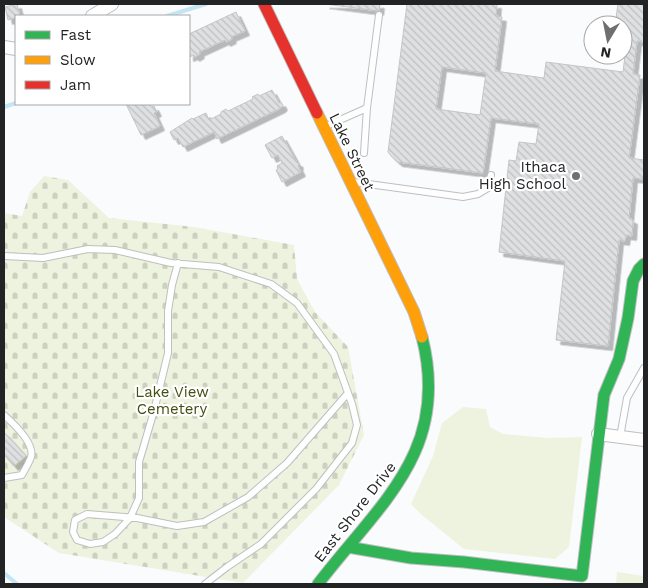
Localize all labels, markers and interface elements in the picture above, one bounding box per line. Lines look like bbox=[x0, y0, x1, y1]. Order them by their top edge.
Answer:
legend bbox=[15, 15, 190, 105]
north arrow bbox=[583, 15, 633, 65]
text: Fast bbox=[60, 26, 92, 44]
text: N bbox=[599, 44, 612, 62]
text: Slow bbox=[60, 51, 96, 69]
text: Jam bbox=[60, 76, 91, 94]
street label: Lake Street bbox=[325, 110, 379, 195]
place label: Ithaca High School bbox=[479, 158, 567, 193]
marker: Ithaca High School bbox=[570, 170, 582, 182]
park label: Lake View Cemetery bbox=[135, 383, 209, 418]
street label: East Shore Drive bbox=[310, 458, 400, 566]

